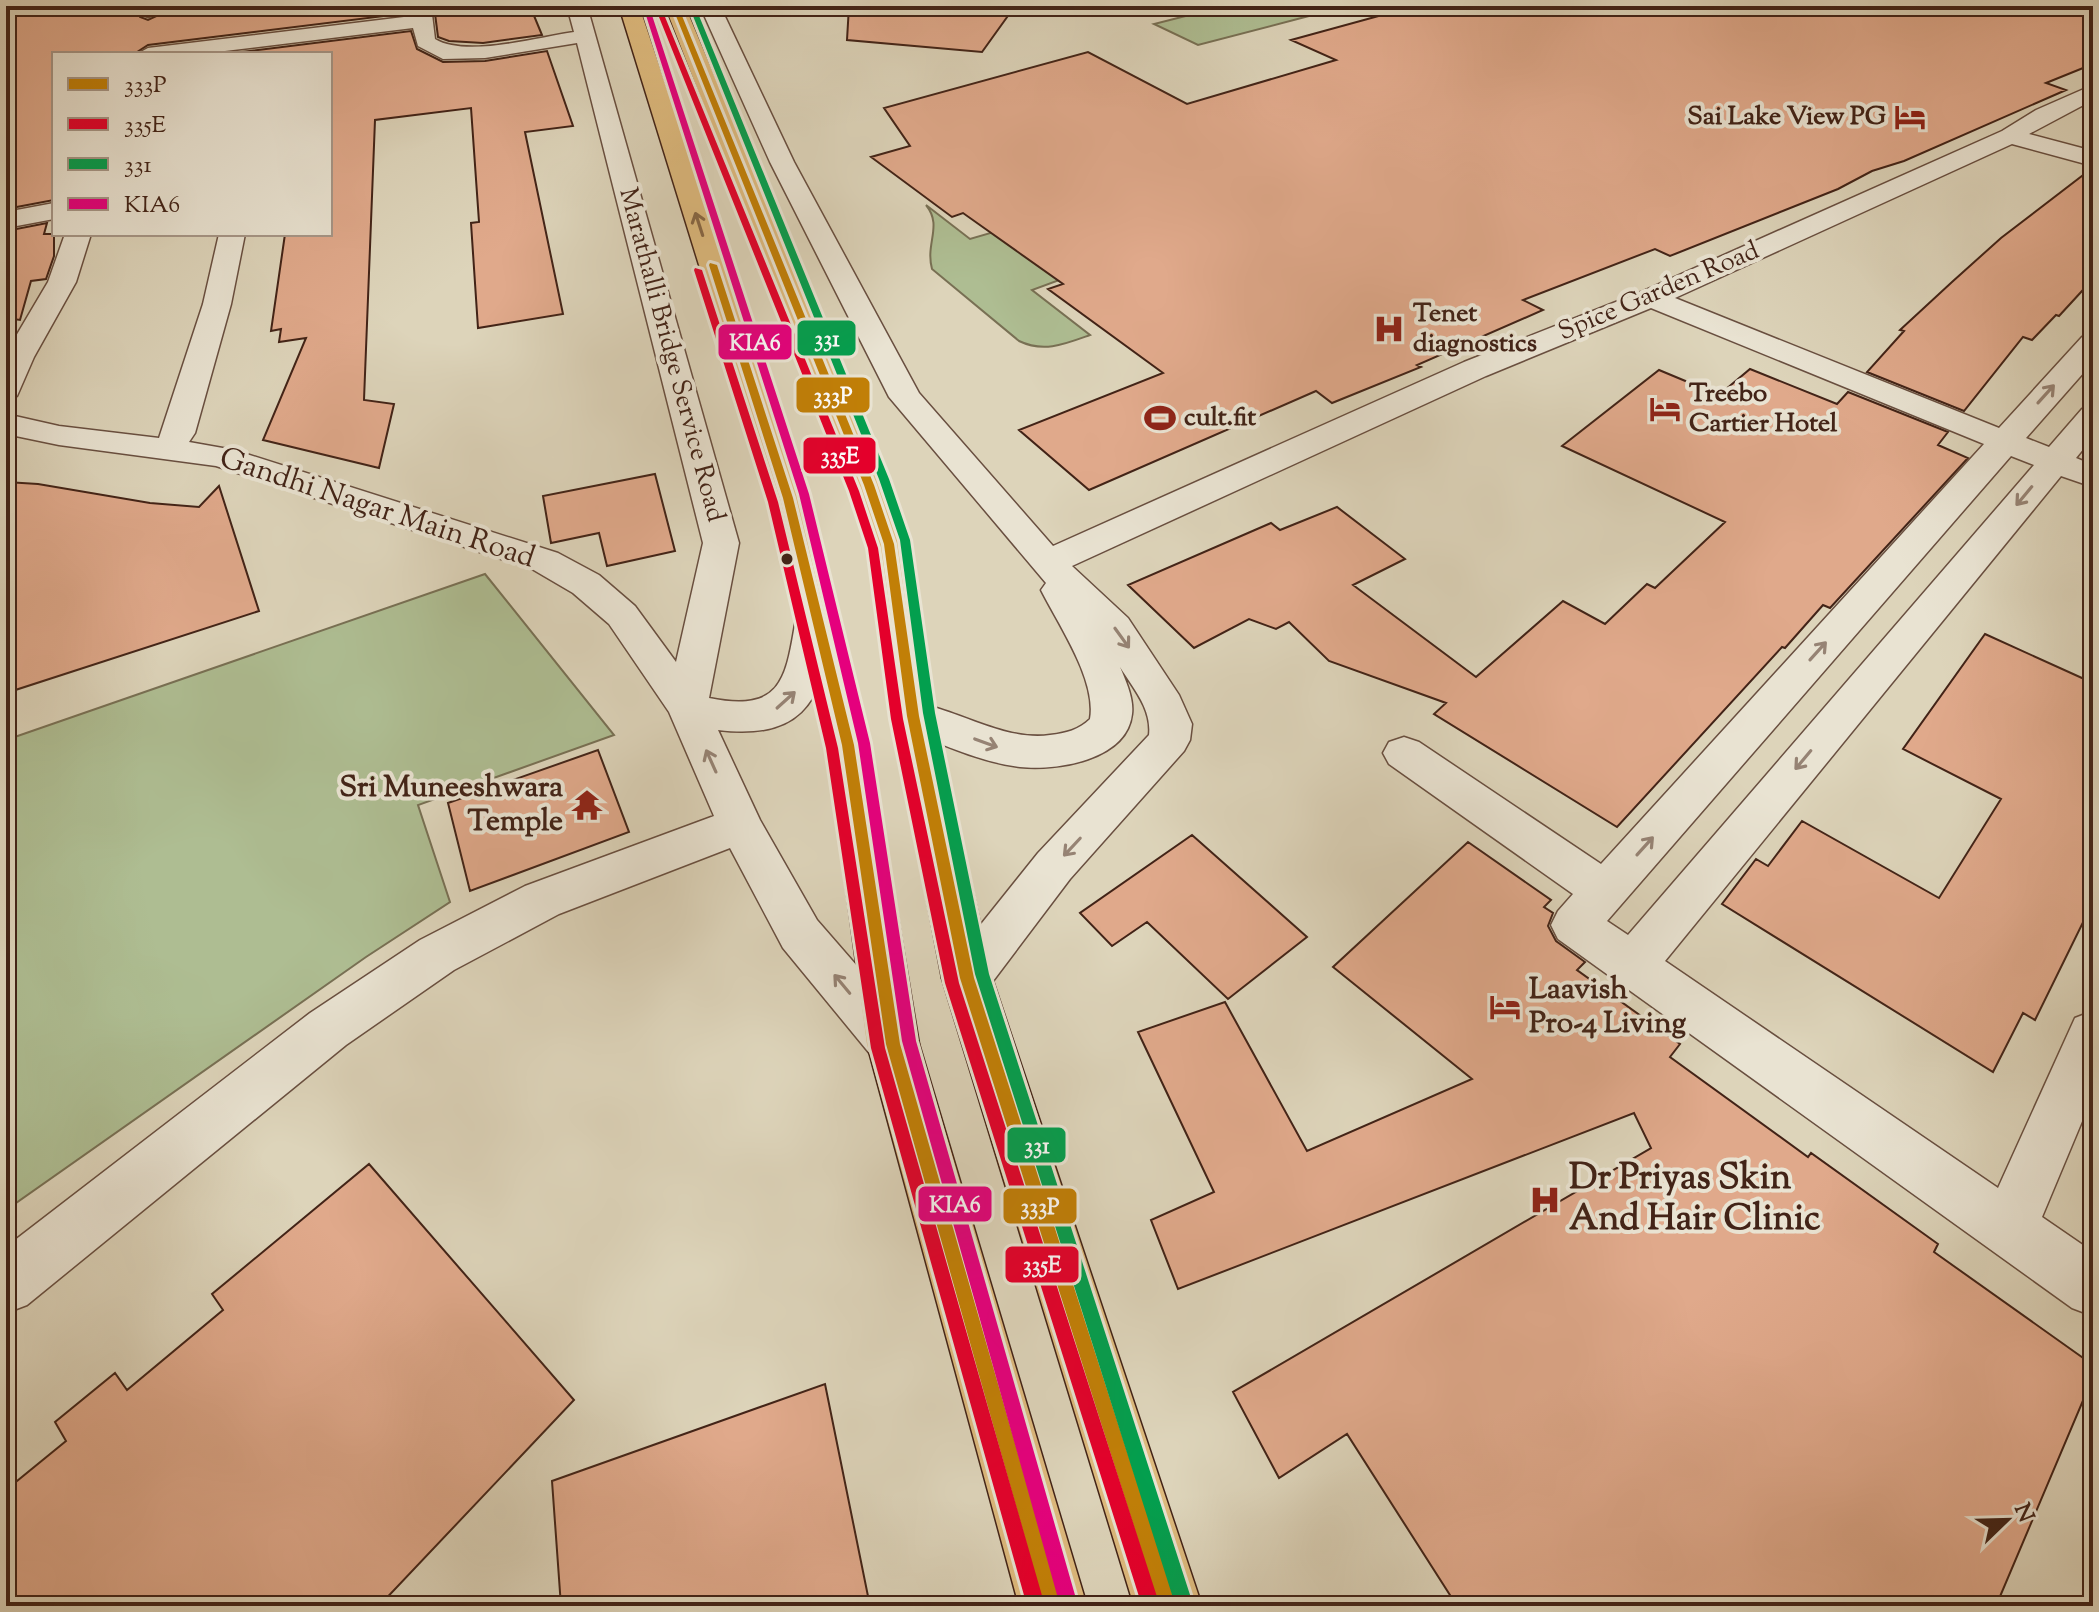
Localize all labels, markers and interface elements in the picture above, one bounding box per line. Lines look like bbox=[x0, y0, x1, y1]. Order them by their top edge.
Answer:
legend bbox=[52, 52, 332, 236]
text: 333P bbox=[124, 69, 167, 103]
place label: Sai Lake View PG bbox=[1687, 99, 1886, 136]
hotel icon: Sai Lake View PG bbox=[1893, 100, 1927, 134]
text: 335E bbox=[124, 109, 167, 143]
text: 331 bbox=[124, 149, 152, 183]
street label: Marathalli Bridge Service Road bbox=[609, 184, 734, 527]
text: KIA6 bbox=[124, 189, 180, 223]
one-way arrow bbox=[691, 211, 706, 236]
street label: Spice Garden Road bbox=[1553, 233, 1766, 351]
place label: Tenet diagnostics bbox=[1413, 296, 1537, 363]
hospital icon: Tenet diagnostics bbox=[1372, 312, 1406, 346]
line badge: 331 bbox=[796, 319, 857, 357]
line badge: KIA6 bbox=[717, 323, 793, 361]
text: 331 bbox=[814, 325, 840, 357]
text: KIA6 bbox=[729, 329, 781, 361]
line badge: 333P bbox=[795, 376, 871, 414]
place label: Treebo Cartier Hotel bbox=[1689, 376, 1838, 443]
text: 333P bbox=[813, 382, 853, 414]
one-way arrow bbox=[2037, 385, 2055, 405]
hotel icon: Treebo Cartier Hotel bbox=[1648, 392, 1682, 426]
place label: cult.fit bbox=[1184, 400, 1256, 437]
sports icon: cult.fit bbox=[1143, 401, 1177, 435]
line badge: 335E bbox=[802, 436, 877, 475]
street label: Gandhi Nagar Main Road bbox=[214, 438, 540, 580]
text: 335E bbox=[821, 442, 860, 474]
one-way arrow bbox=[2015, 485, 2033, 506]
unlabelled marker bbox=[779, 551, 795, 567]
one-way arrow bbox=[1113, 627, 1130, 648]
one-way arrow bbox=[1808, 642, 1826, 662]
one-way arrow bbox=[776, 691, 796, 709]
one-way arrow bbox=[974, 736, 999, 751]
one-way arrow bbox=[1794, 749, 1812, 770]
one-way arrow bbox=[703, 750, 718, 774]
place label: Sri Muneeshwara Temple bbox=[339, 767, 563, 844]
temple icon: Sri Muneeshwara Temple bbox=[570, 788, 604, 822]
one-way arrow bbox=[1636, 836, 1654, 856]
one-way arrow bbox=[1063, 837, 1082, 857]
place label: Laavish Pro-4 Living bbox=[1529, 969, 1686, 1046]
one-way arrow bbox=[833, 975, 851, 995]
hotel icon: Laavish Pro-4 Living bbox=[1488, 990, 1522, 1024]
line badge: 331 bbox=[1006, 1126, 1067, 1164]
text: 331 bbox=[1024, 1132, 1050, 1164]
place label: Dr Priyas Skin And Hair Clinic bbox=[1569, 1153, 1820, 1246]
hospital icon: Dr Priyas Skin And Hair Clinic bbox=[1528, 1183, 1562, 1217]
line badge: KIA6 bbox=[917, 1185, 993, 1223]
line badge: 333P bbox=[1002, 1187, 1078, 1225]
text: KIA6 bbox=[929, 1191, 981, 1223]
text: 333P bbox=[1020, 1193, 1060, 1225]
line badge: 335E bbox=[1004, 1245, 1080, 1284]
text: 335E bbox=[1023, 1251, 1062, 1283]
north arrow bbox=[1967, 1480, 2047, 1560]
text: N bbox=[2004, 1499, 2041, 1528]

